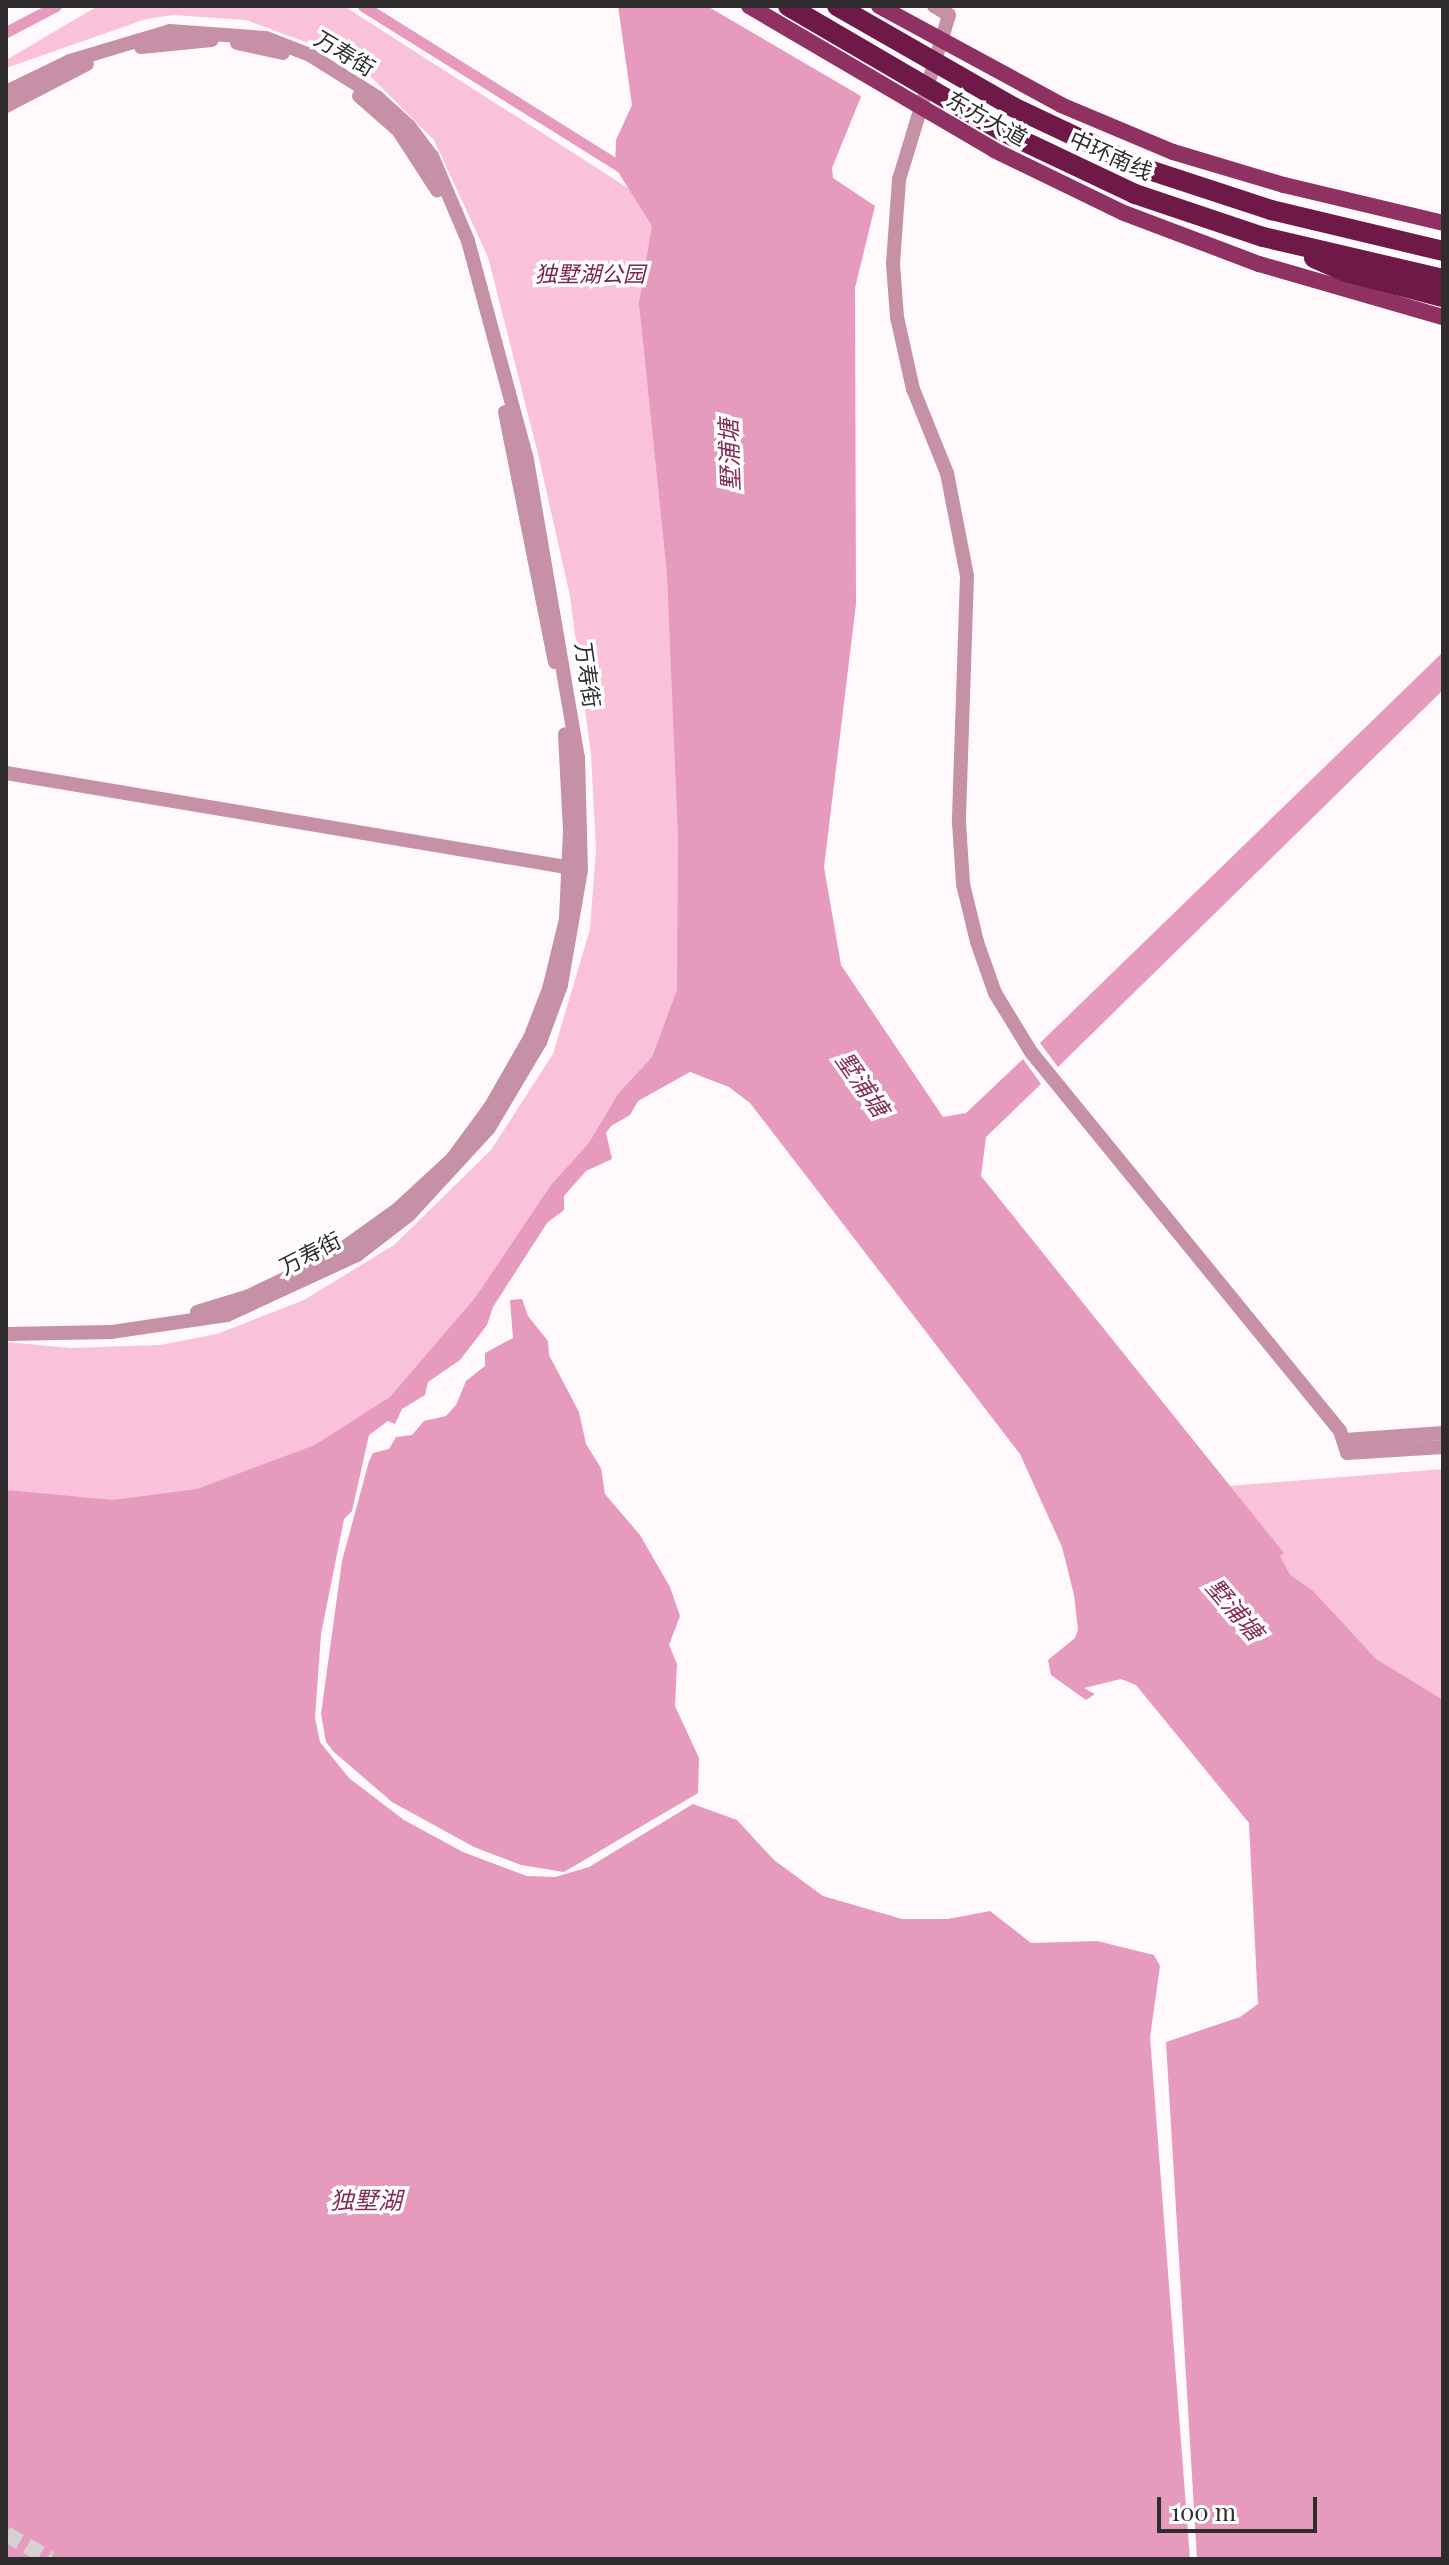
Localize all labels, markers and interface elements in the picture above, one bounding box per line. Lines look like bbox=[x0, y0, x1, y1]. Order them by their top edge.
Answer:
street label: 万寿街 bbox=[310, 25, 380, 81]
street label: 东方大道 bbox=[942, 85, 1032, 151]
street label: 中环南线 bbox=[1065, 125, 1157, 185]
park label: 独墅湖公园 bbox=[535, 261, 645, 287]
water label: 墅浦塘 bbox=[713, 419, 745, 491]
street label: 万寿街 bbox=[570, 640, 606, 710]
water label: 墅浦塘 bbox=[831, 1046, 895, 1122]
street label: 万寿街 bbox=[275, 1226, 345, 1280]
water label: 墅浦塘 bbox=[1201, 1572, 1269, 1646]
water label: 独墅湖 bbox=[330, 2186, 402, 2214]
scale bar bbox=[1161, 2481, 1321, 2531]
text: 100 m bbox=[1171, 2495, 1236, 2527]

